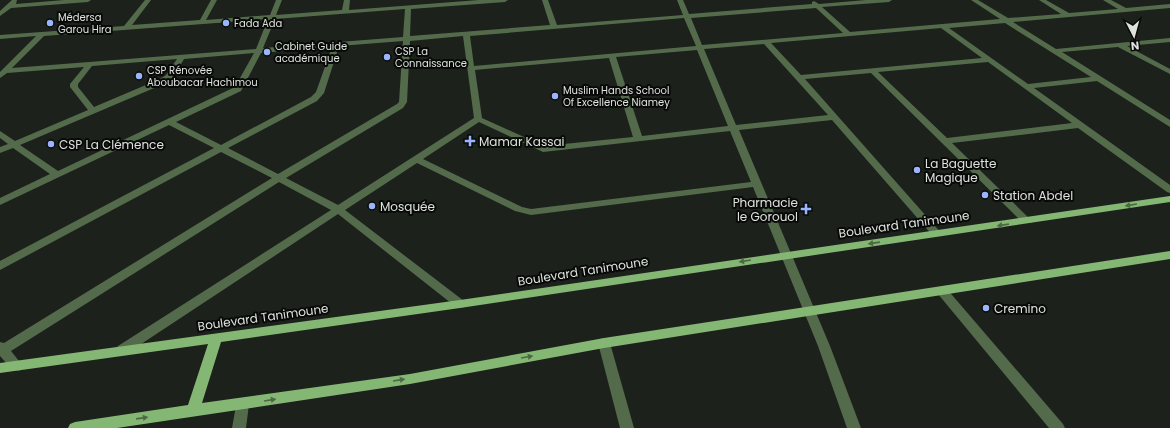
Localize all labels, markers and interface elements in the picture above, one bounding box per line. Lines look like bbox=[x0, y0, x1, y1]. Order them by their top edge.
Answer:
place label: Médersa Garou Hira bbox=[58, 10, 112, 37]
place label: Fada Ada bbox=[234, 16, 282, 31]
north arrow bbox=[1114, 16, 1154, 56]
marker: Médersa Garou Hira bbox=[45, 18, 55, 28]
marker: Fada Ada bbox=[221, 18, 231, 28]
text: N bbox=[1130, 38, 1140, 54]
place label: Cabinet Guide académique bbox=[275, 39, 347, 66]
place label: CSP La Connaissance bbox=[395, 44, 467, 71]
marker: Cabinet Guide académique bbox=[262, 47, 272, 57]
marker: CSP La Connaissance bbox=[382, 52, 392, 62]
place label: CSP Rénovée Aboubacar Hachimou bbox=[147, 63, 258, 90]
marker: CSP Rénovée Aboubacar Hachimou bbox=[134, 71, 144, 81]
place label: Muslim Hands School Of Excellence Niamey bbox=[563, 83, 670, 110]
marker: Muslim Hands School Of Excellence Niamey bbox=[550, 91, 560, 101]
place label: Mamar Kassai bbox=[479, 133, 565, 150]
marker: Mamar Kassai bbox=[464, 135, 476, 147]
place label: CSP La Clémence bbox=[59, 136, 164, 153]
marker: CSP La Clémence bbox=[46, 139, 56, 149]
place label: La Baguette Magique bbox=[925, 155, 996, 186]
marker: La Baguette Magique bbox=[912, 165, 922, 175]
place label: Station Abdel bbox=[993, 187, 1073, 204]
marker: Station Abdel bbox=[980, 190, 990, 200]
place label: Pharmacie le Gorouol bbox=[733, 194, 798, 225]
place label: Mosquée bbox=[380, 198, 435, 215]
marker: Mosquée bbox=[367, 201, 377, 211]
one-way arrow bbox=[1125, 202, 1138, 208]
marker: Pharmacie le Gorouol bbox=[801, 204, 811, 214]
street label: Boulevard Tanimoune bbox=[838, 206, 970, 242]
one-way arrow bbox=[997, 222, 1009, 228]
one-way arrow bbox=[868, 240, 880, 246]
street label: Boulevard Tanimoune bbox=[517, 252, 649, 290]
one-way arrow bbox=[739, 258, 752, 264]
street label: Boulevard Tanimoune bbox=[197, 299, 329, 335]
place label: Cremino bbox=[994, 300, 1046, 317]
marker: Cremino bbox=[981, 303, 991, 313]
one-way arrow bbox=[521, 354, 533, 360]
one-way arrow bbox=[393, 377, 405, 383]
one-way arrow bbox=[264, 397, 277, 403]
one-way arrow bbox=[136, 415, 148, 421]

